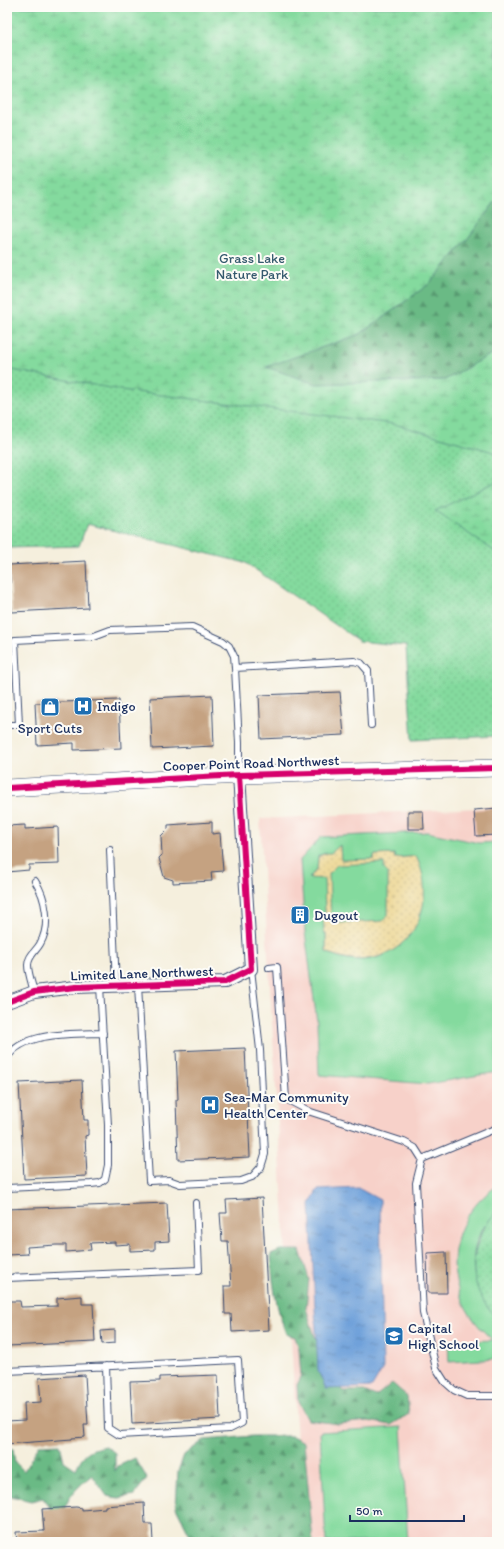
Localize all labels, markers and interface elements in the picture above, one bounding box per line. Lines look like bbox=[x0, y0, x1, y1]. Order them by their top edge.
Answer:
park label: Grass Lake Nature Park bbox=[216, 250, 289, 283]
hospital icon: Indigo bbox=[72, 695, 94, 717]
shop icon: Sport Cuts bbox=[39, 696, 61, 718]
place label: Indigo bbox=[97, 698, 136, 715]
place label: Sport Cuts bbox=[18, 720, 82, 737]
street label: Cooper Point Road Northwest bbox=[162, 752, 340, 775]
building icon: Dugout bbox=[289, 904, 311, 926]
place label: Dugout bbox=[314, 907, 358, 924]
street label: Limited Lane Northwest bbox=[70, 963, 214, 984]
place label: Sea-Mar Community Health Center bbox=[224, 1089, 349, 1122]
hospital icon: Sea-Mar Community Health Center bbox=[199, 1094, 221, 1116]
place label: Capital High School bbox=[408, 1320, 479, 1353]
school or university icon: Capital High School bbox=[383, 1325, 405, 1347]
scale bar bbox=[350, 1497, 464, 1523]
text: 50 m bbox=[356, 1504, 382, 1518]

